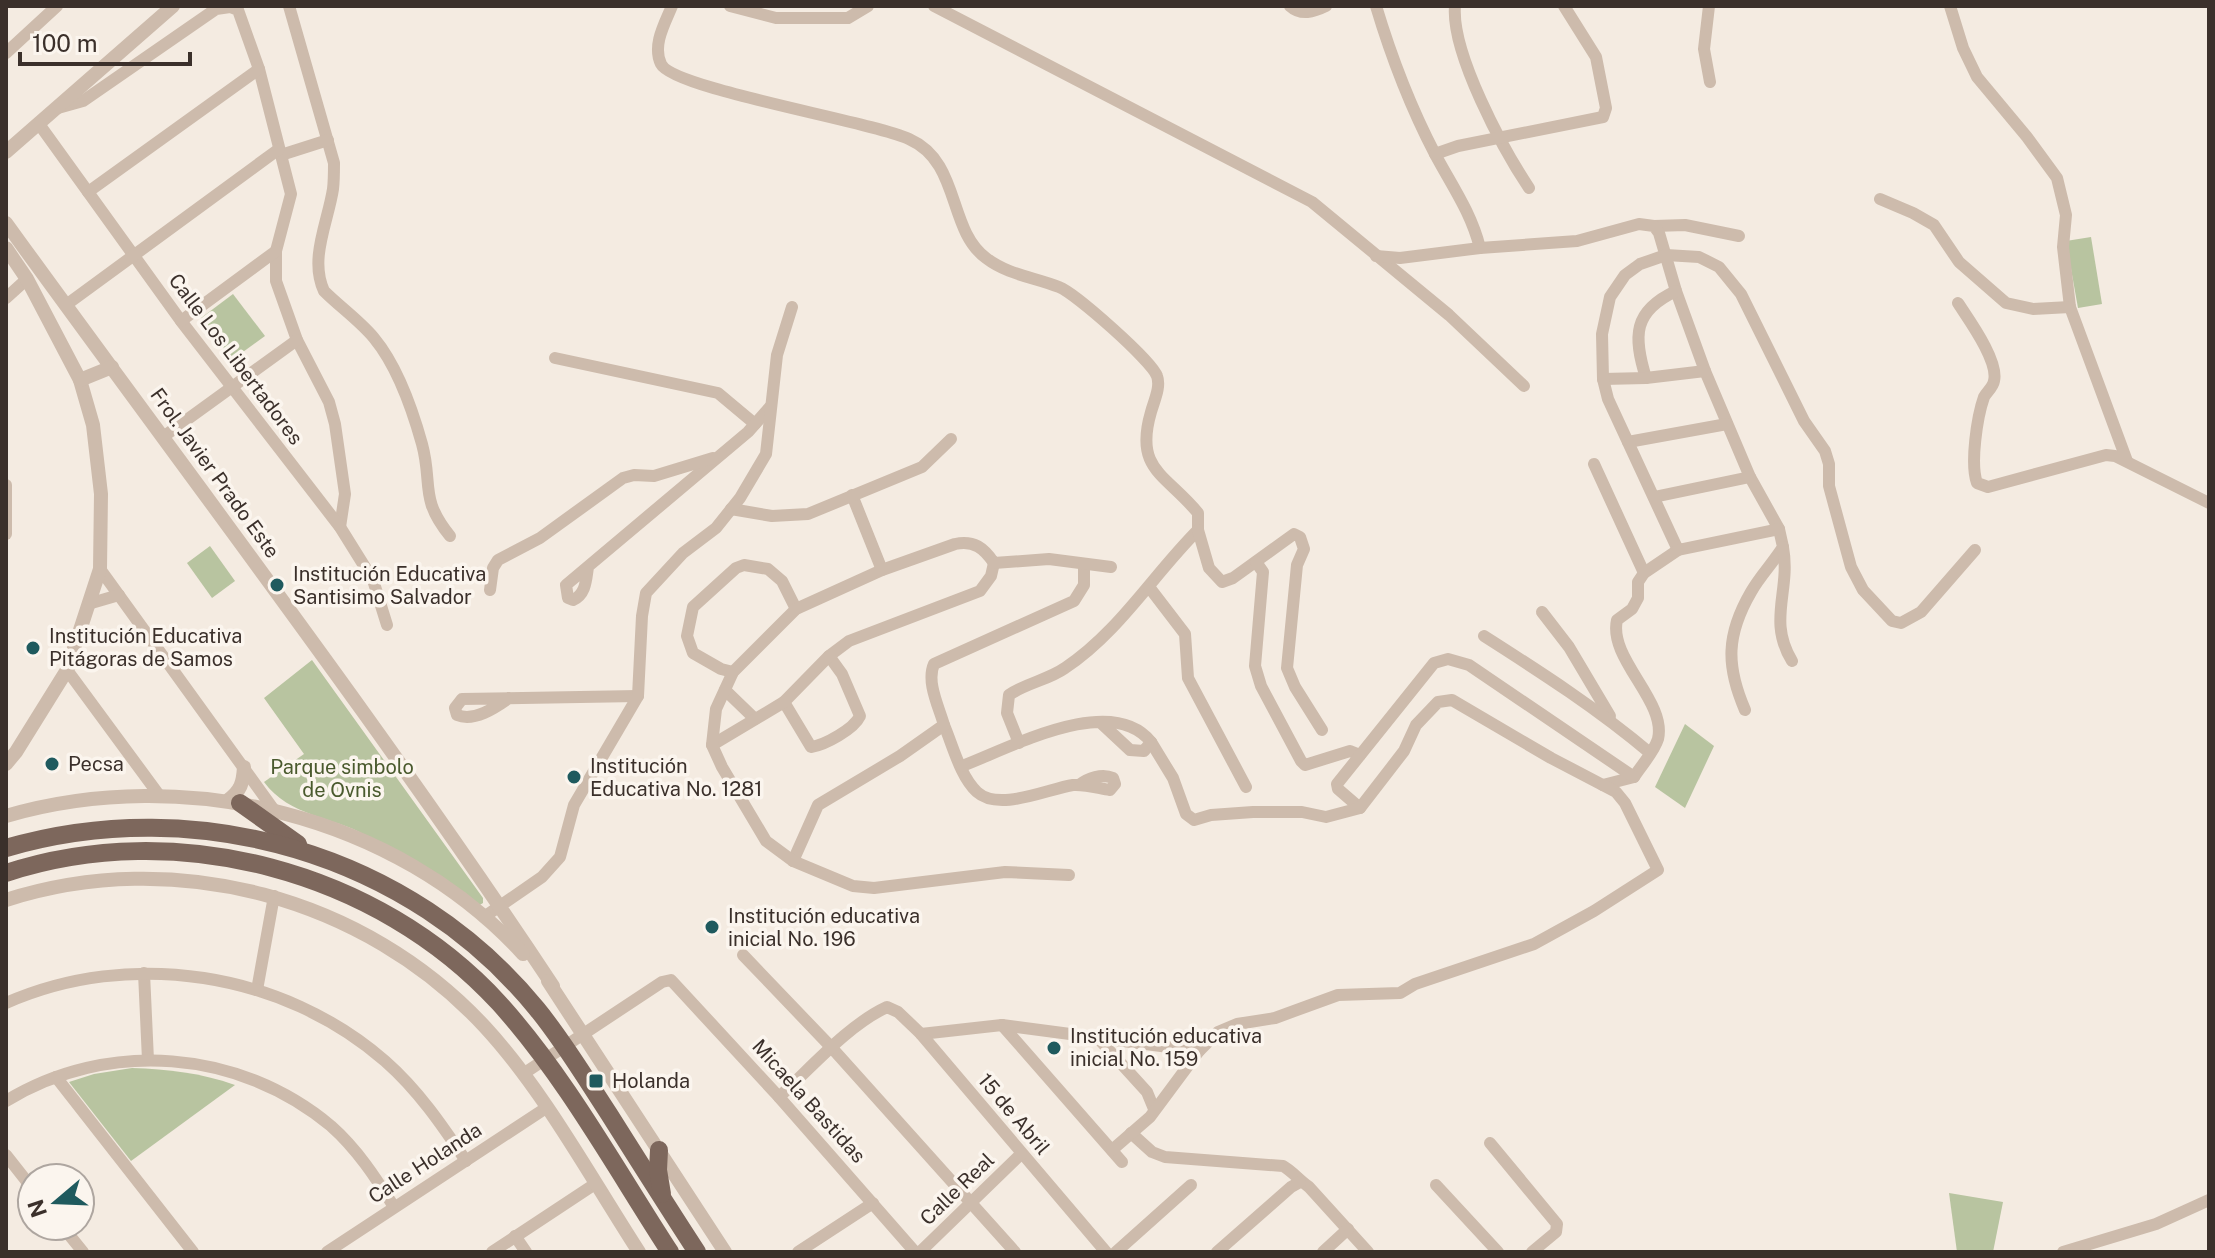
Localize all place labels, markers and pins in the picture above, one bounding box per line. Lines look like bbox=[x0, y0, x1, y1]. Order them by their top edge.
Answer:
place label: Institución Educativa Santisimo Salvador bbox=[293, 562, 486, 609]
marker: Institución Educativa Santisimo Salvador bbox=[268, 576, 286, 594]
place label: Institución Educativa Pitágoras de Samos bbox=[49, 624, 242, 671]
marker: Institución Educativa Pitágoras de Samos bbox=[24, 639, 42, 657]
place label: Pecsa bbox=[68, 752, 124, 776]
place label: Institución Educativa No. 1281 bbox=[590, 754, 762, 801]
marker: Pecsa bbox=[43, 755, 61, 773]
marker: Institución Educativa No. 1281 bbox=[565, 768, 583, 786]
place label: Institución educativa inicial No. 196 bbox=[728, 904, 920, 951]
marker: Institución educativa inicial No. 196 bbox=[703, 918, 721, 936]
place label: Institución educativa inicial No. 159 bbox=[1070, 1024, 1262, 1071]
marker: Institución educativa inicial No. 159 bbox=[1045, 1039, 1063, 1057]
place label: Holanda bbox=[612, 1069, 690, 1093]
marker: Holanda bbox=[587, 1072, 605, 1090]

